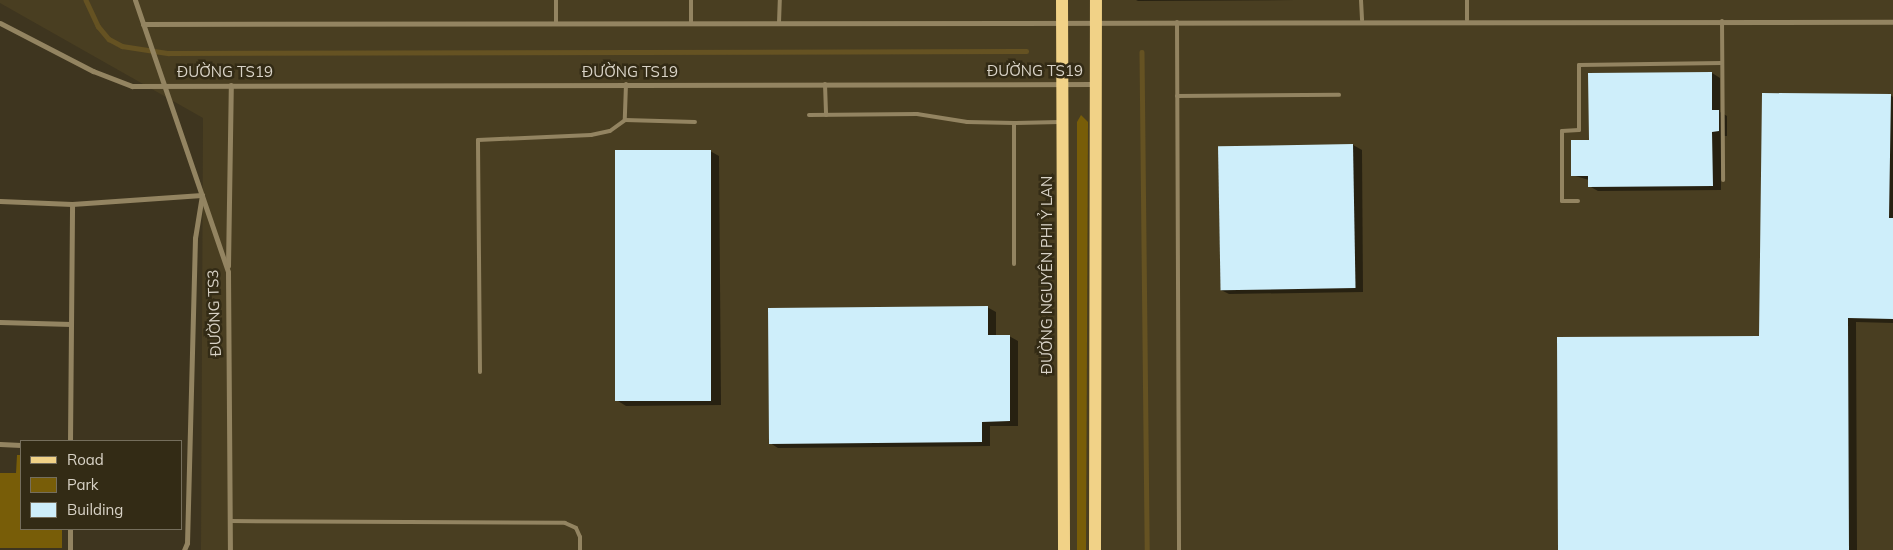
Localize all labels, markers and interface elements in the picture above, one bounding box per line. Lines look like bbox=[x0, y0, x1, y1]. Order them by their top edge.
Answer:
street label: ĐƯỜNG TS19 bbox=[987, 62, 1083, 80]
street label: ĐƯỜNG TS19 bbox=[177, 63, 273, 81]
street label: ĐƯỜNG TS19 bbox=[582, 63, 678, 81]
street label: ĐƯỜNG NGUYÊN PHI Ỷ LAN bbox=[1038, 176, 1056, 374]
street label: ĐƯỜNG TS3 bbox=[203, 269, 225, 357]
legend bbox=[20, 440, 182, 530]
text: Road bbox=[67, 450, 104, 469]
text: Park bbox=[67, 475, 99, 494]
text: Building bbox=[67, 500, 123, 519]

